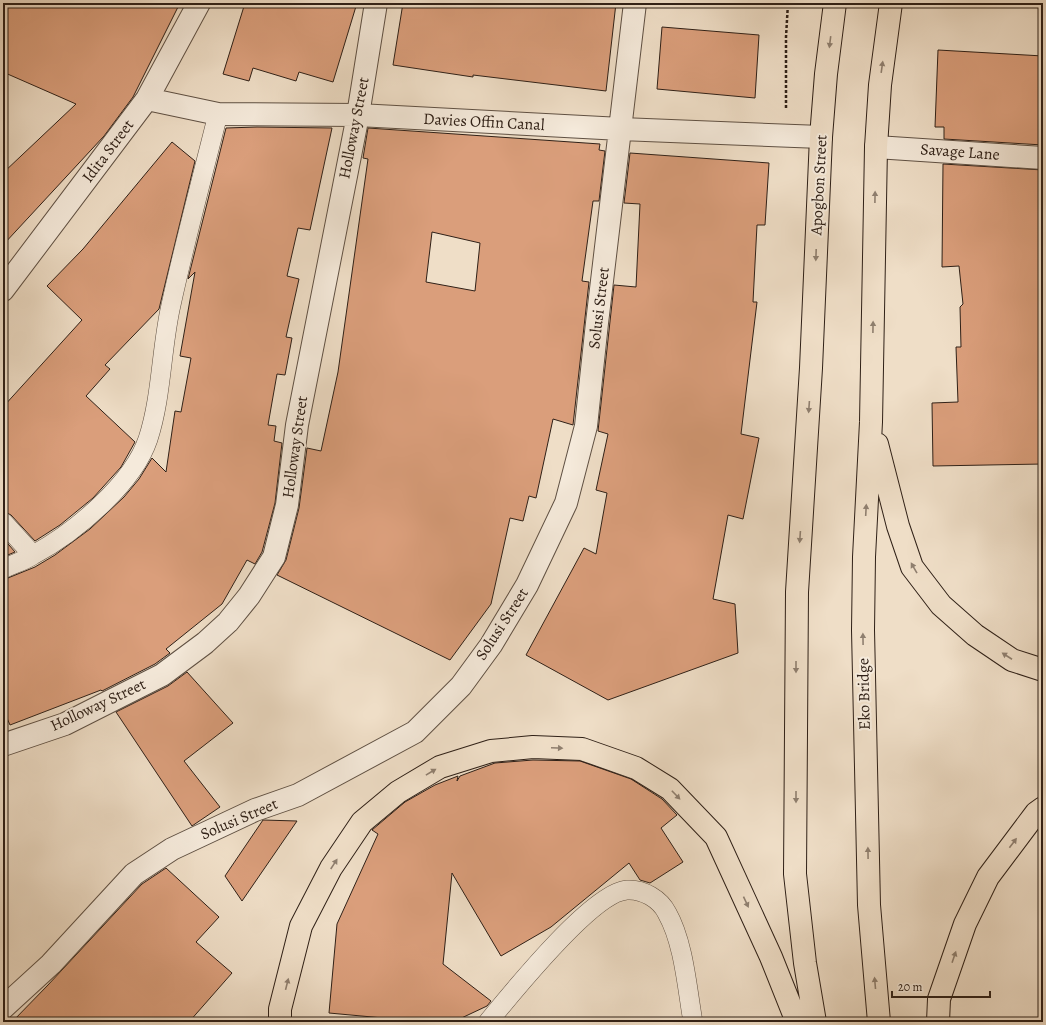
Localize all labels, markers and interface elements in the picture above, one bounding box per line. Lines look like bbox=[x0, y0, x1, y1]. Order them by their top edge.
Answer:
one-way arrow bbox=[827, 36, 834, 48]
one-way arrow bbox=[879, 61, 885, 74]
street label: Holloway Street bbox=[333, 75, 375, 181]
street label: Davies Offin Canal bbox=[423, 108, 545, 136]
street label: Idita Street bbox=[77, 115, 139, 187]
street label: Apogbon Street bbox=[805, 134, 833, 237]
street label: Savage Lane bbox=[920, 138, 1000, 166]
one-way arrow bbox=[872, 191, 879, 203]
one-way arrow bbox=[813, 249, 819, 262]
street label: Solusi Street bbox=[583, 266, 615, 350]
one-way arrow bbox=[869, 321, 876, 333]
street label: Holloway Street bbox=[277, 394, 313, 500]
one-way arrow bbox=[805, 401, 812, 413]
one-way arrow bbox=[863, 504, 870, 516]
one-way arrow bbox=[797, 531, 804, 543]
one-way arrow bbox=[910, 562, 917, 574]
street label: Solusi Street bbox=[470, 584, 534, 664]
one-way arrow bbox=[860, 632, 866, 645]
one-way arrow bbox=[1002, 652, 1012, 660]
street label: Eko Bridge bbox=[852, 658, 876, 730]
one-way arrow bbox=[793, 661, 799, 674]
street label: Holloway Street bbox=[47, 673, 149, 737]
one-way arrow bbox=[551, 745, 564, 751]
one-way arrow bbox=[425, 768, 437, 775]
one-way arrow bbox=[671, 790, 681, 800]
one-way arrow bbox=[793, 791, 799, 804]
street label: Solusi Street bbox=[197, 793, 281, 845]
one-way arrow bbox=[1009, 838, 1018, 849]
one-way arrow bbox=[865, 846, 871, 859]
one-way arrow bbox=[330, 859, 338, 869]
one-way arrow bbox=[743, 896, 749, 908]
one-way arrow bbox=[951, 951, 957, 963]
scale bar bbox=[892, 973, 990, 999]
one-way arrow bbox=[872, 977, 879, 989]
one-way arrow bbox=[284, 978, 290, 990]
text: 20 m bbox=[898, 979, 922, 995]

